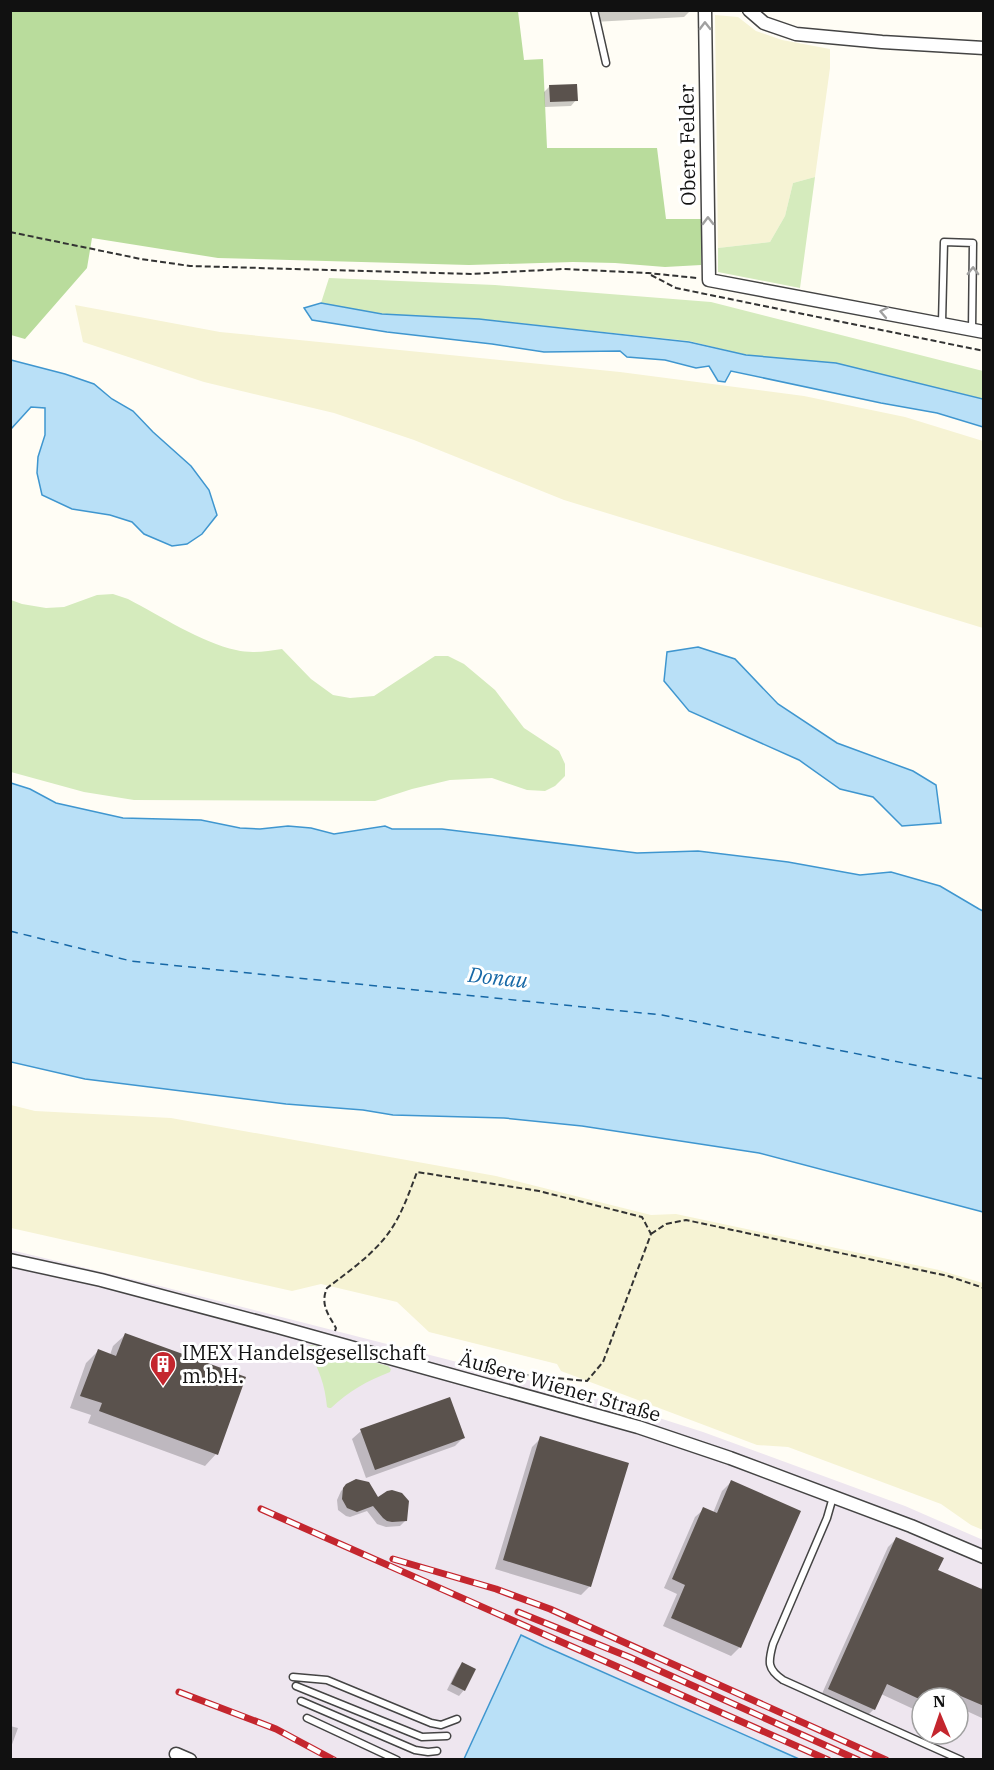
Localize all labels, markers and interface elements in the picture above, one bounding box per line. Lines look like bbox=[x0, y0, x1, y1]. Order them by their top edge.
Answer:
one-way arrow bbox=[699, 22, 711, 31]
street label: Obere Felder bbox=[672, 84, 702, 206]
one-way arrow bbox=[702, 217, 714, 226]
one-way arrow bbox=[966, 267, 979, 276]
one-way arrow bbox=[880, 306, 890, 319]
water label: Donau bbox=[466, 960, 529, 994]
place label: IMEX Handelsgesellschaft m.b.H. bbox=[182, 1339, 426, 1389]
street label: Äußere Wiener Straße bbox=[456, 1344, 664, 1428]
building icon: IMEX Handelsgesellschaft m.b.H. bbox=[148, 1349, 178, 1387]
north arrow bbox=[910, 1686, 970, 1746]
text: N bbox=[933, 1691, 946, 1711]

